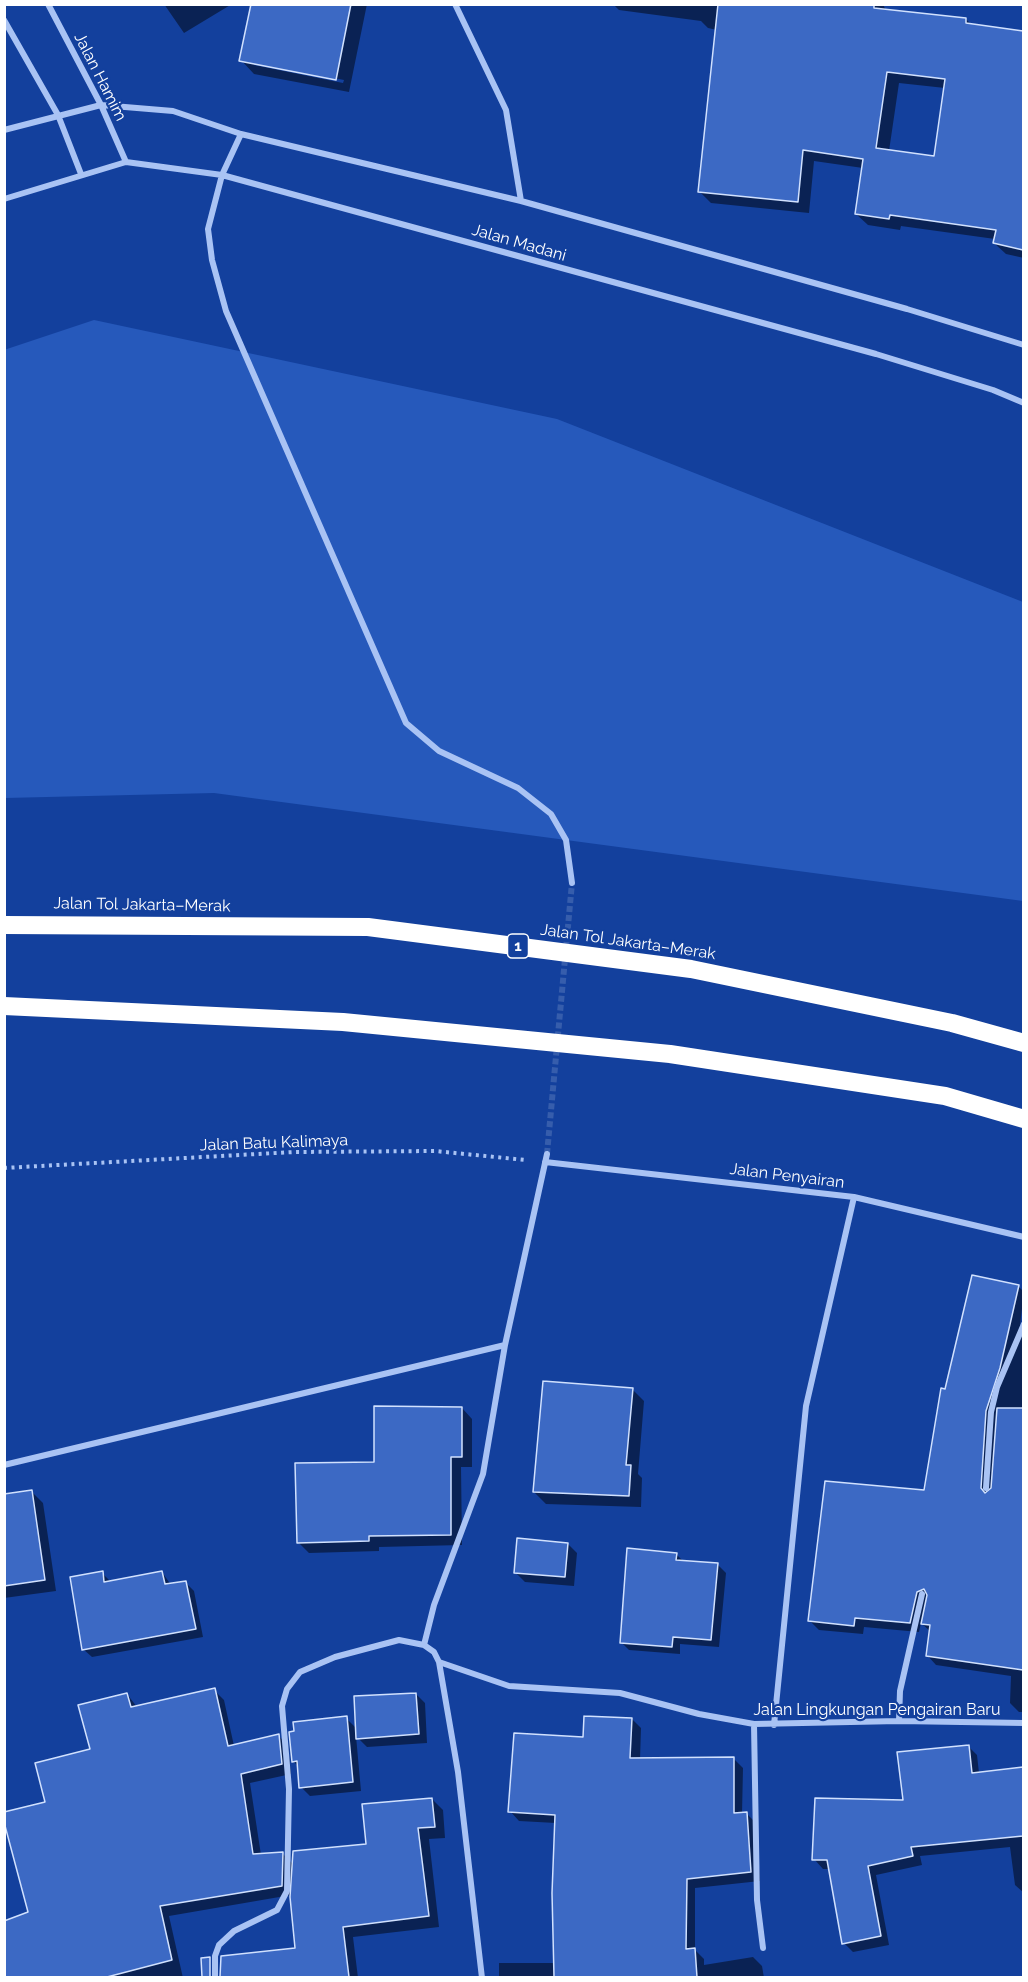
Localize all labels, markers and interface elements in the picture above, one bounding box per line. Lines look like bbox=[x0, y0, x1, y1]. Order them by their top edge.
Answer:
street label: Jalan Hamim bbox=[70, 30, 130, 124]
street label: Jalan Madani bbox=[470, 220, 568, 266]
street label: Jalan Tol Jakarta–Merak bbox=[53, 894, 231, 916]
street label: Jalan Tol Jakarta–Merak bbox=[539, 920, 717, 964]
road number: 1 bbox=[508, 934, 528, 958]
street label: Jalan Batu Kalimaya bbox=[200, 1131, 348, 1155]
street label: Jalan Penyairan bbox=[729, 1159, 845, 1193]
street label: Jalan Lingkungan Pengairan Baru bbox=[754, 1700, 1000, 1720]

